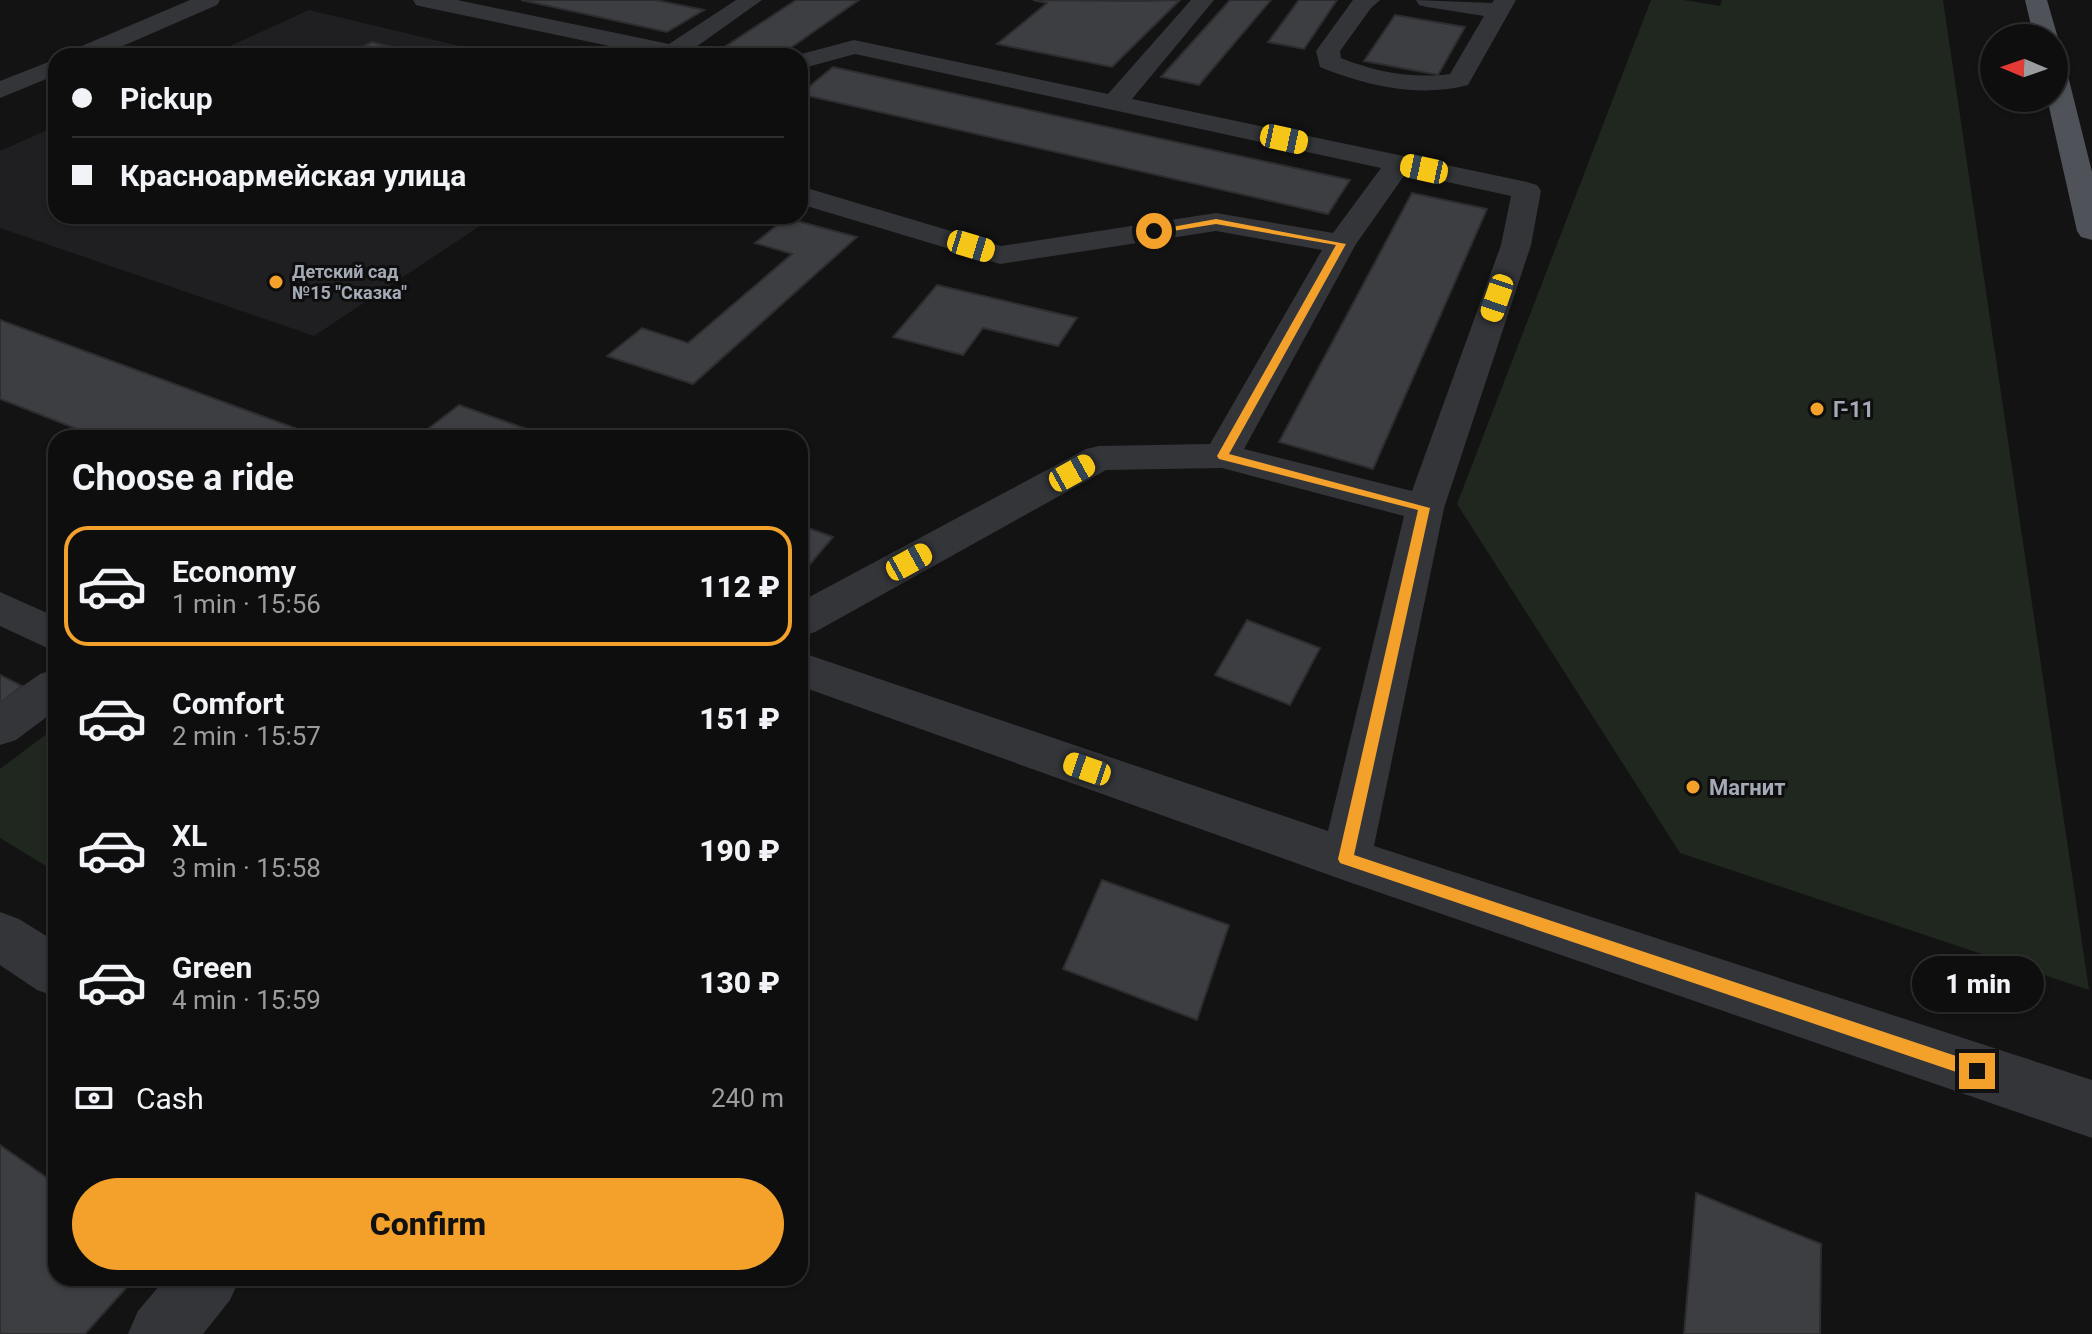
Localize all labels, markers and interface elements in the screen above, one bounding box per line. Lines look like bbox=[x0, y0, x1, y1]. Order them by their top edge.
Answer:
north arrow bbox=[1980, 24, 2068, 112]
map controls bbox=[1980, 24, 2068, 112]
text: Pickup bbox=[120, 81, 213, 116]
car bbox=[1258, 122, 1310, 156]
car bbox=[1398, 152, 1450, 186]
text: Красноармейская улица bbox=[120, 158, 466, 193]
route start bbox=[1136, 213, 1172, 249]
car bbox=[945, 228, 997, 264]
place label: Детский сад №15 "Сказка" bbox=[292, 261, 407, 303]
car bbox=[1478, 271, 1516, 325]
marker: Детский сад №15 "Сказка" bbox=[267, 273, 285, 291]
place label: Г-11 bbox=[1833, 397, 1874, 422]
marker: Г-11 bbox=[1808, 400, 1826, 418]
car bbox=[1045, 451, 1099, 495]
text: Choose a ride bbox=[72, 457, 294, 499]
car bbox=[882, 540, 936, 584]
icon: car bbox=[76, 550, 148, 622]
text: Economy bbox=[172, 554, 296, 589]
text: 112 ₽ bbox=[699, 569, 780, 604]
text: 1 min · 15:56 bbox=[172, 589, 321, 619]
icon: car bbox=[76, 682, 148, 754]
text: Comfort bbox=[172, 686, 284, 721]
text: 151 ₽ bbox=[699, 701, 780, 736]
text: 2 min · 15:57 bbox=[172, 721, 321, 751]
car bbox=[1060, 750, 1114, 788]
place label: Магнит bbox=[1709, 775, 1785, 800]
marker: Магнит bbox=[1684, 778, 1702, 796]
icon: car bbox=[76, 814, 148, 886]
text: XL bbox=[172, 818, 207, 853]
text: 190 ₽ bbox=[699, 833, 780, 868]
text: 3 min · 15:58 bbox=[172, 853, 321, 883]
icon: car bbox=[76, 946, 148, 1018]
text: Green bbox=[172, 950, 252, 985]
callout: 1 min bbox=[1911, 955, 2043, 1011]
text: 130 ₽ bbox=[699, 965, 780, 1000]
text: 1 min bbox=[1945, 969, 2011, 999]
text: 4 min · 15:59 bbox=[172, 985, 321, 1015]
route end bbox=[1959, 1053, 1995, 1089]
icon: cash bbox=[72, 1076, 116, 1120]
text: Cash bbox=[136, 1081, 204, 1116]
text: 240 m bbox=[711, 1083, 784, 1113]
button: Confirm bbox=[72, 1178, 784, 1270]

